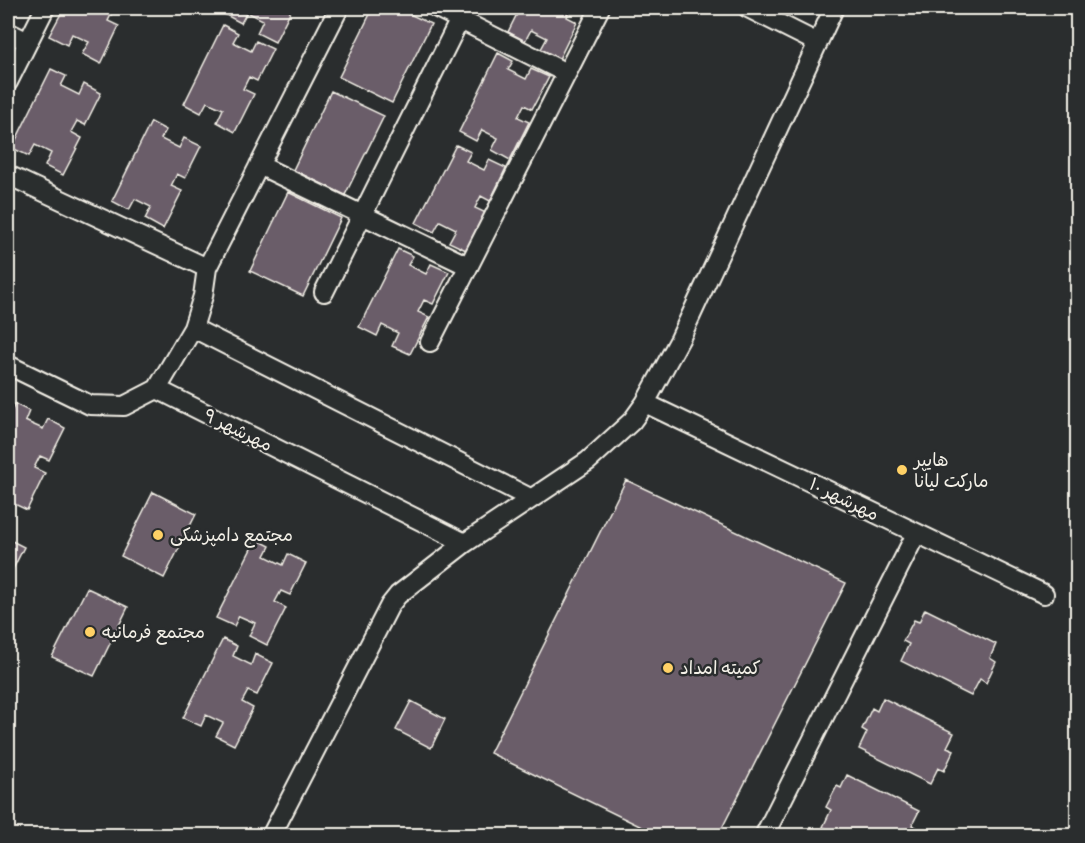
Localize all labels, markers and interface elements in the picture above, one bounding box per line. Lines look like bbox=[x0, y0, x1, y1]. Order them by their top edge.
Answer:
street label: مهرشهر ۹ bbox=[200, 403, 276, 456]
place label: هایپر مارکت لیانا bbox=[912, 448, 988, 492]
marker: هایپر مارکت لیانا bbox=[895, 463, 909, 477]
street label: مهرشهر ۱۰ bbox=[805, 472, 883, 525]
place label: مجتمع دامپزشکی bbox=[170, 523, 293, 548]
marker: مجتمع دامپزشکی bbox=[151, 528, 165, 542]
place label: مجتمع فرمانیه bbox=[102, 620, 205, 645]
marker: مجتمع فرمانیه bbox=[83, 625, 97, 639]
place label: کمیته امداد bbox=[680, 656, 761, 679]
marker: کمیته امداد bbox=[661, 661, 675, 675]

